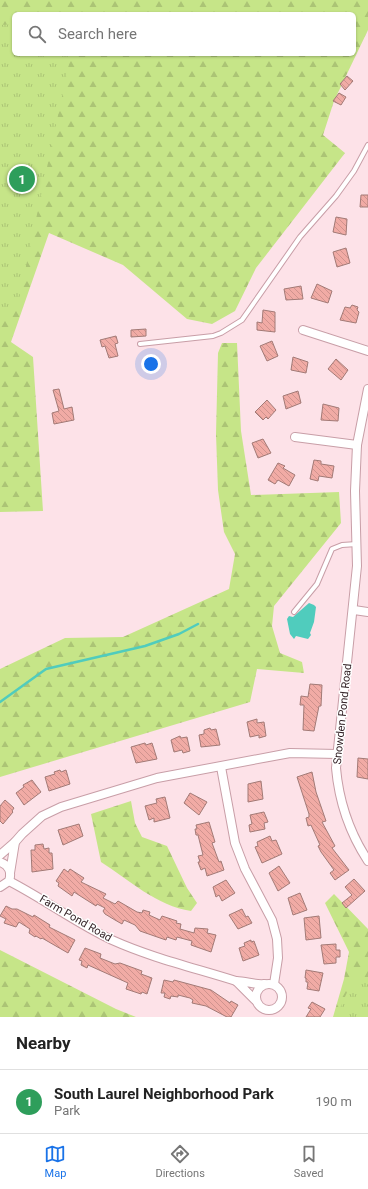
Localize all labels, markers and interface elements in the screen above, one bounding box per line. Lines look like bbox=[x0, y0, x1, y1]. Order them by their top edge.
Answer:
search box bbox=[12, 12, 356, 56]
icon: search bbox=[26, 23, 48, 45]
text: Search here bbox=[58, 25, 137, 43]
pin: 1 bbox=[9, 164, 35, 194]
your location bbox=[141, 354, 161, 374]
street label: Snowden Pond Road bbox=[331, 663, 354, 765]
street label: Farm Pond Road bbox=[37, 892, 114, 944]
text: Nearby bbox=[16, 1033, 71, 1053]
text: South Laurel Neighborhood Park bbox=[54, 1085, 274, 1103]
text: 1 bbox=[25, 1094, 33, 1109]
text: 190 m bbox=[315, 1094, 352, 1109]
text: Park bbox=[54, 1103, 80, 1118]
tab: Map bbox=[44, 1143, 66, 1180]
tab: Directions bbox=[155, 1143, 205, 1180]
tab: Saved bbox=[294, 1143, 324, 1180]

